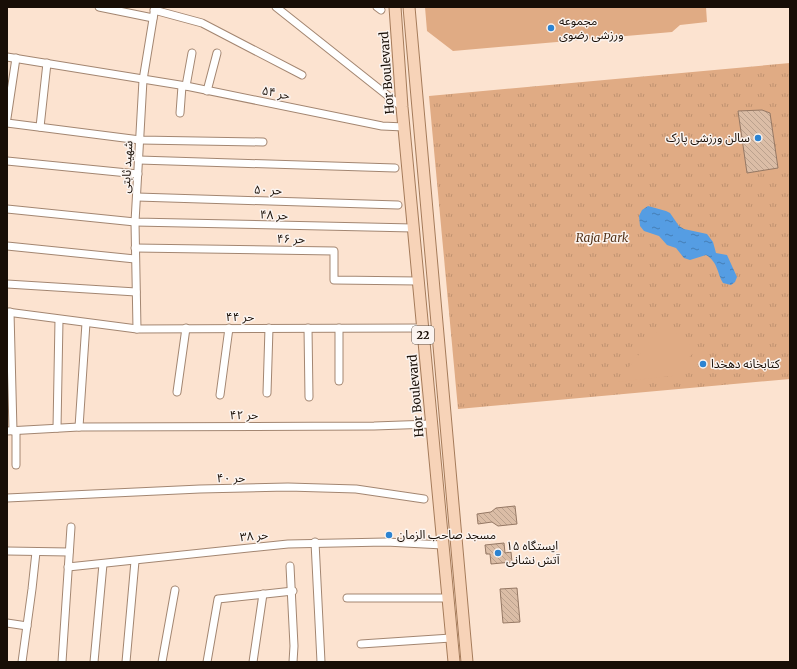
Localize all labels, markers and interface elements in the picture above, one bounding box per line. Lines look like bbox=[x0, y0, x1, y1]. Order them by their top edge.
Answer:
place label: مجموعه ورزشی رضوی bbox=[559, 13, 624, 42]
marker: مجموعه ورزشی رضوی bbox=[546, 23, 556, 33]
street label: Hor Boulevard bbox=[376, 31, 397, 115]
street label: حر ۵۴ bbox=[261, 82, 291, 103]
place label: سالن ورزشی پارک bbox=[666, 130, 750, 146]
marker: سالن ورزشی پارک bbox=[753, 133, 763, 143]
street label: شهید ثابتی bbox=[118, 140, 135, 194]
street label: حر ۵۰ bbox=[254, 182, 282, 197]
street label: حر ۴۸ bbox=[260, 207, 288, 222]
park label: Raja Park bbox=[576, 230, 629, 245]
street label: حر ۴۶ bbox=[277, 231, 305, 246]
street label: حر ۴۴ bbox=[226, 309, 254, 324]
road number: 22 bbox=[412, 326, 434, 344]
street label: Hor Boulevard bbox=[404, 354, 427, 438]
place label: کتابخانه دهخدا bbox=[711, 356, 781, 371]
marker: کتابخانه دهخدا bbox=[698, 359, 708, 369]
street label: حر ۴۲ bbox=[230, 407, 258, 422]
street label: حر ۴۰ bbox=[217, 470, 245, 485]
street label: حر ۳۸ bbox=[239, 527, 269, 544]
place label: مسجد صاحب الزمان bbox=[397, 527, 496, 542]
marker: مسجد صاحب الزمان bbox=[384, 530, 394, 540]
place label: ایستگاه ۱۵ آتش نشانی bbox=[506, 538, 560, 567]
marker: ایستگاه ۱۵ آتش نشانی bbox=[493, 548, 503, 558]

